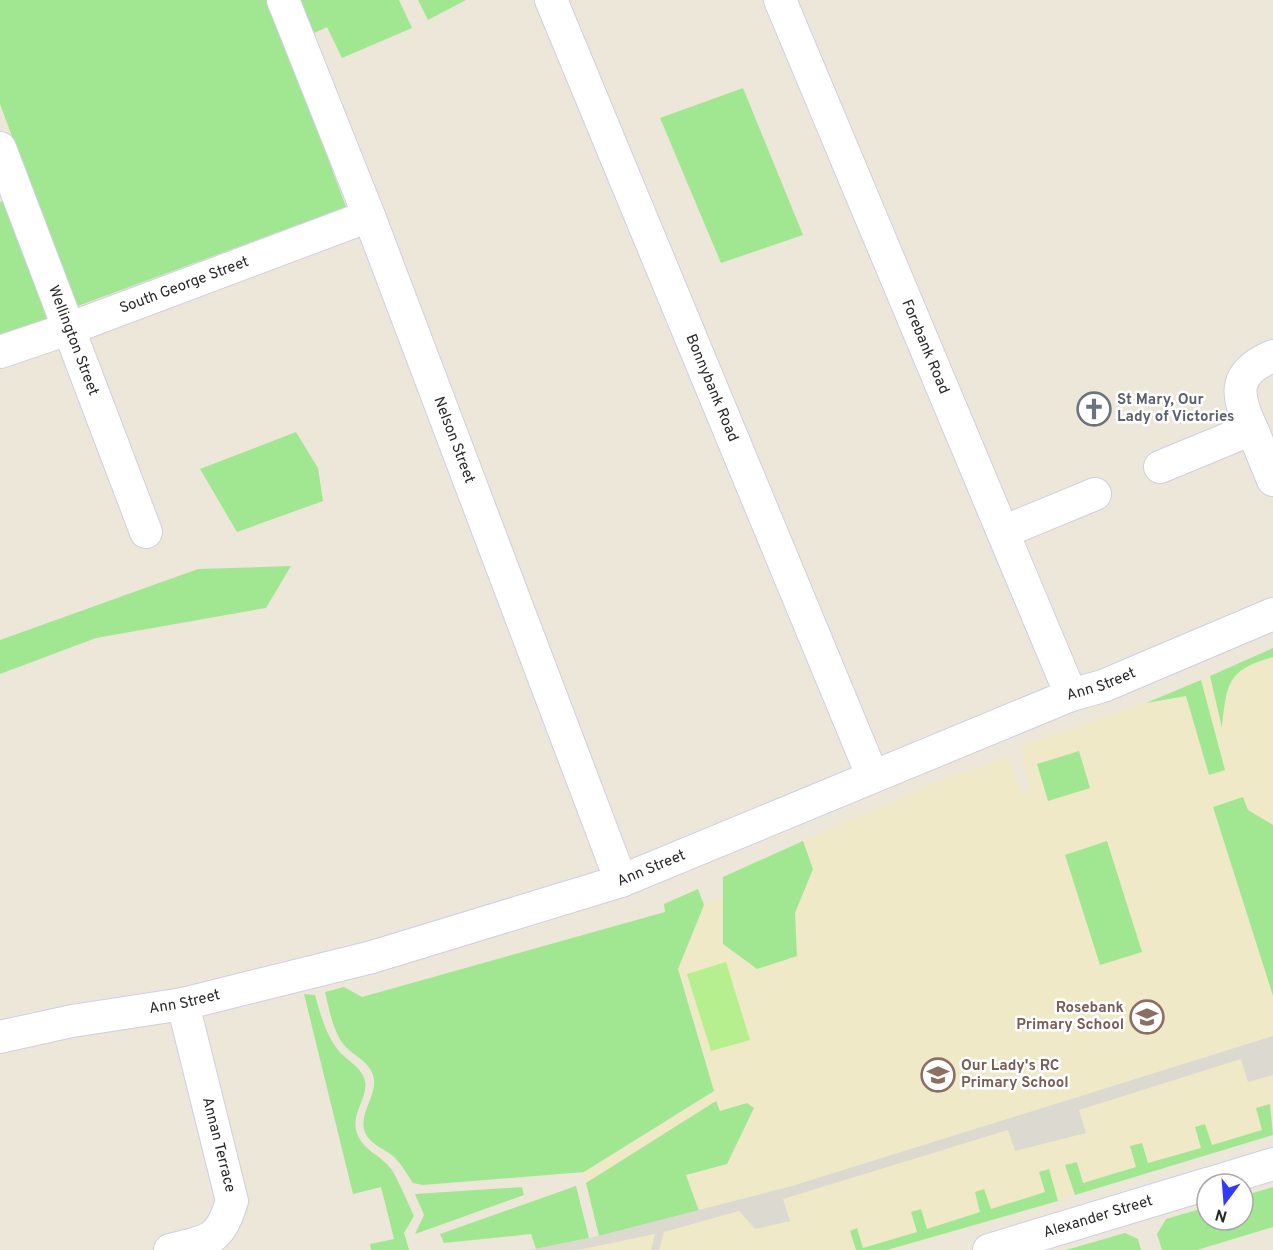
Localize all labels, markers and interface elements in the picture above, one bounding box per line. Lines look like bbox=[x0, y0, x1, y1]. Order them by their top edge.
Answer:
street label: South George Street bbox=[117, 252, 252, 318]
street label: Wellington Street bbox=[44, 283, 103, 398]
street label: Forebank Road bbox=[897, 297, 953, 397]
street label: Bonnybank Road bbox=[681, 331, 742, 445]
church icon: St Mary, Our Lady of Victories bbox=[1076, 391, 1112, 427]
place label: St Mary, Our Lady of Victories bbox=[1117, 391, 1235, 427]
street label: Nelson Street bbox=[429, 394, 479, 486]
street label: Ann Street bbox=[1064, 664, 1139, 705]
street label: Ann Street bbox=[614, 846, 688, 891]
street label: Ann Street bbox=[148, 986, 222, 1019]
place label: Rosebank Primary School bbox=[1016, 999, 1124, 1035]
school or university icon: Rosebank Primary School bbox=[1129, 999, 1165, 1035]
school or university icon: Our Lady's RC Primary School bbox=[920, 1057, 956, 1093]
place label: Our Lady's RC Primary School bbox=[961, 1057, 1069, 1093]
street label: Annan Terrace bbox=[197, 1095, 239, 1195]
north arrow bbox=[1195, 1172, 1255, 1232]
street label: Alexander Street bbox=[1041, 1191, 1155, 1242]
text: N bbox=[1213, 1203, 1230, 1226]

